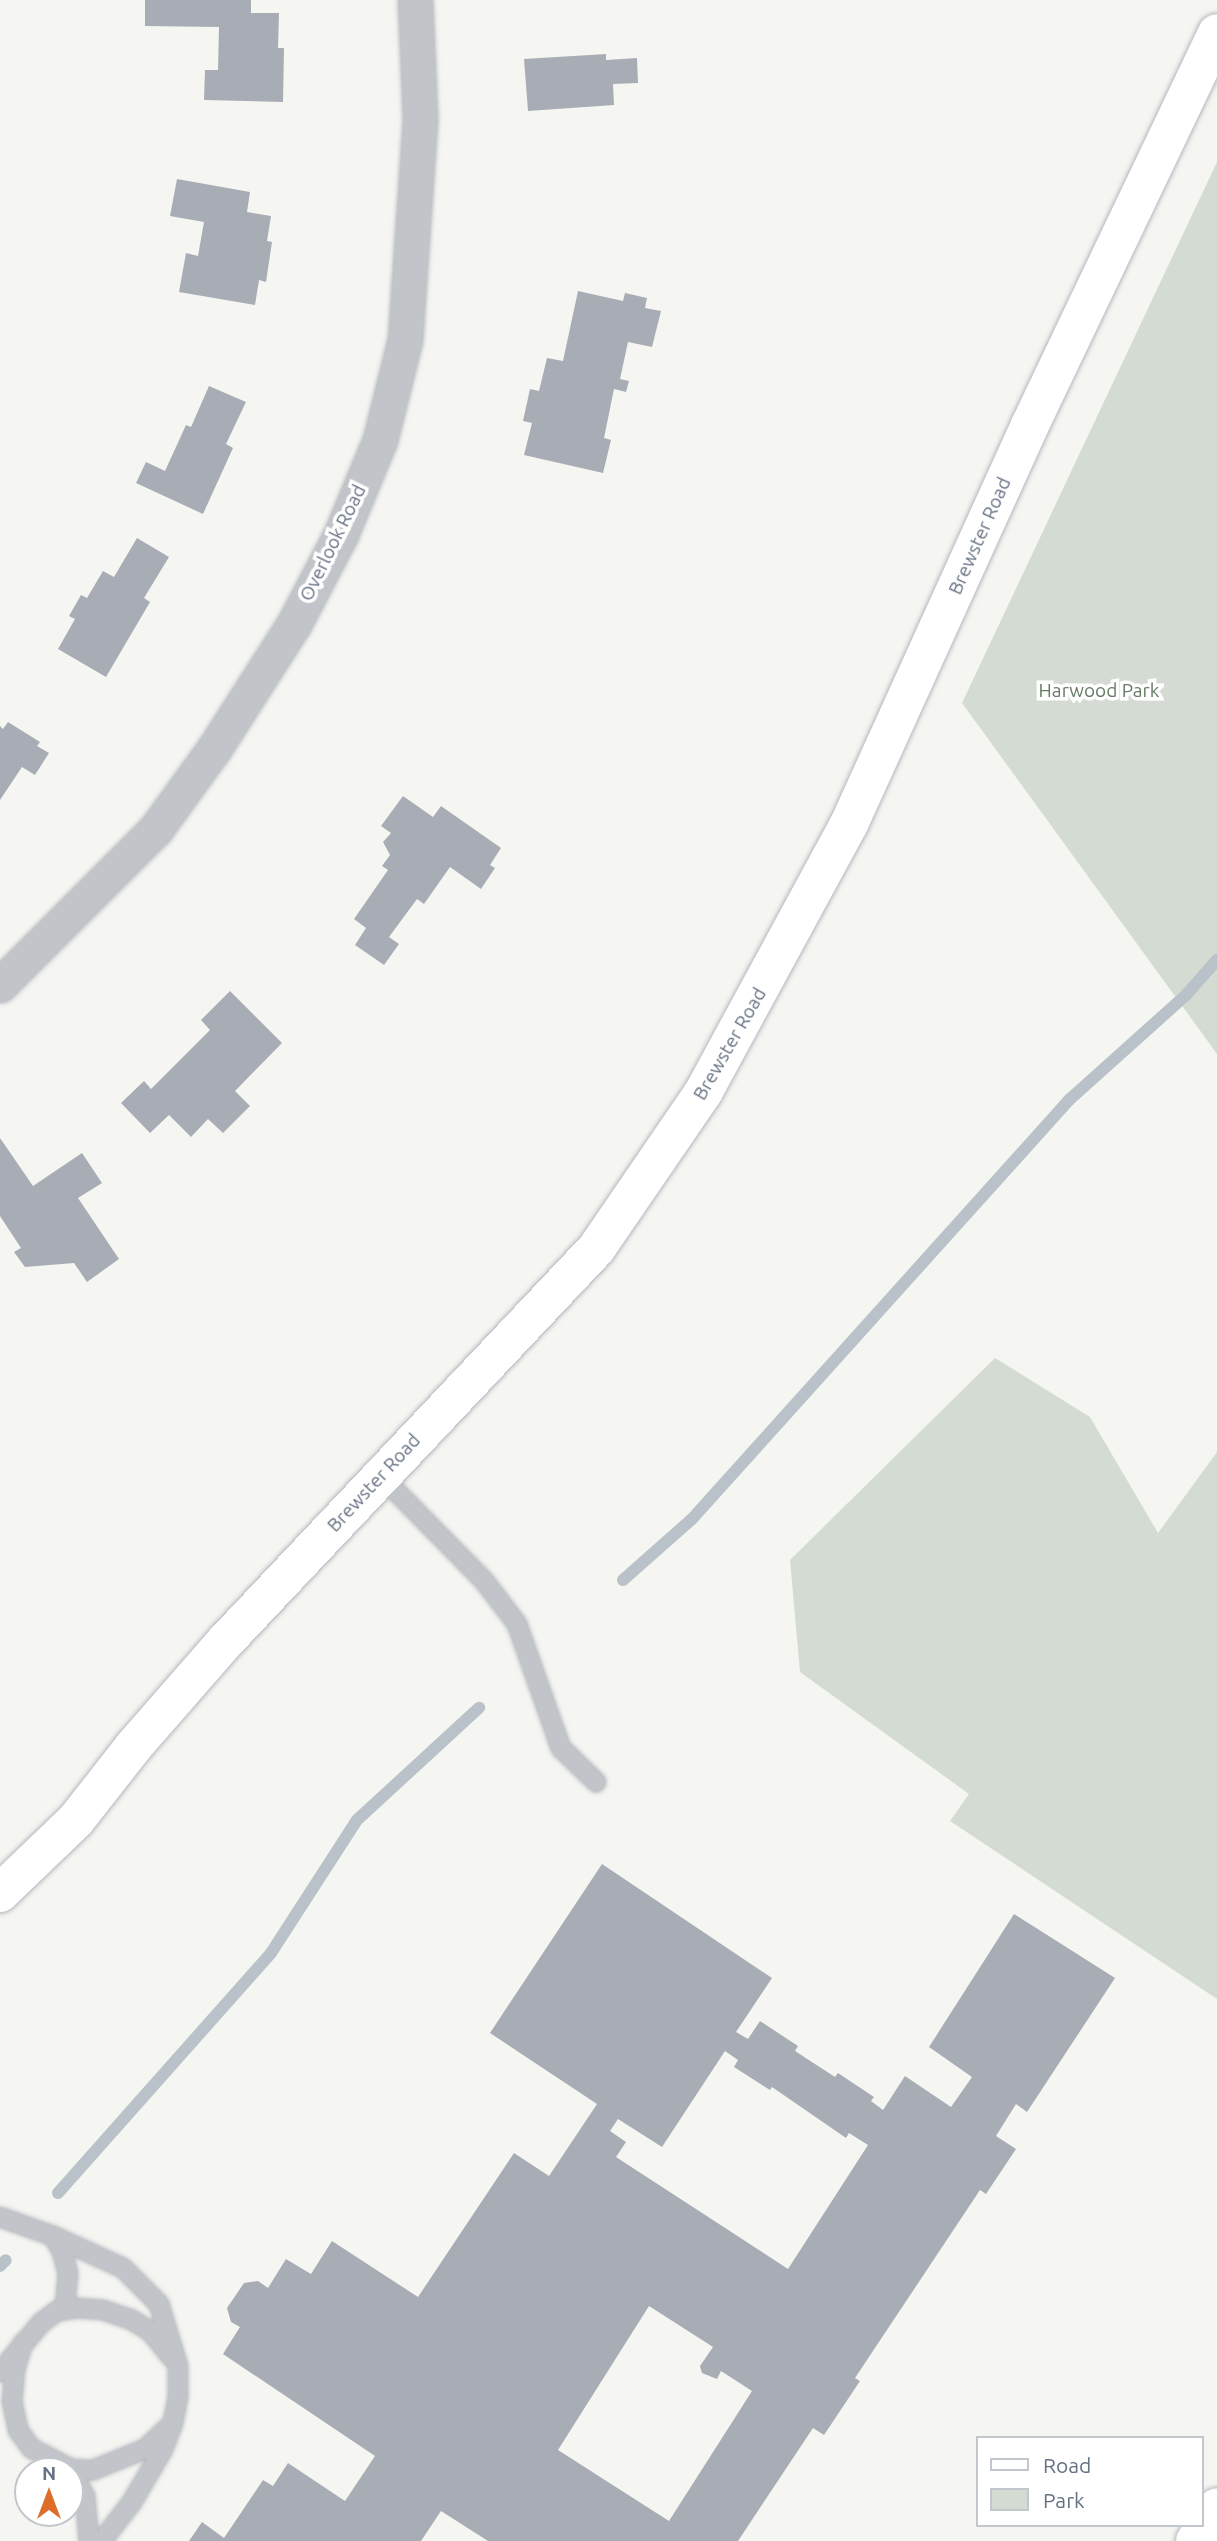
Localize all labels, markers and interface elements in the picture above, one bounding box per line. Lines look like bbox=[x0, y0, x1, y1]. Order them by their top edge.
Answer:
street label: Brewster Road bbox=[944, 474, 1016, 598]
street label: Overlook Road bbox=[295, 481, 371, 605]
park label: Harwood Park bbox=[1039, 680, 1159, 702]
street label: Brewster Road bbox=[689, 984, 771, 1104]
street label: Brewster Road bbox=[323, 1429, 425, 1537]
legend bbox=[976, 2436, 1203, 2527]
text: Road bbox=[1043, 2453, 1091, 2477]
north arrow bbox=[14, 2457, 84, 2527]
text: N bbox=[42, 2462, 56, 2484]
text: Park bbox=[1043, 2488, 1085, 2512]

